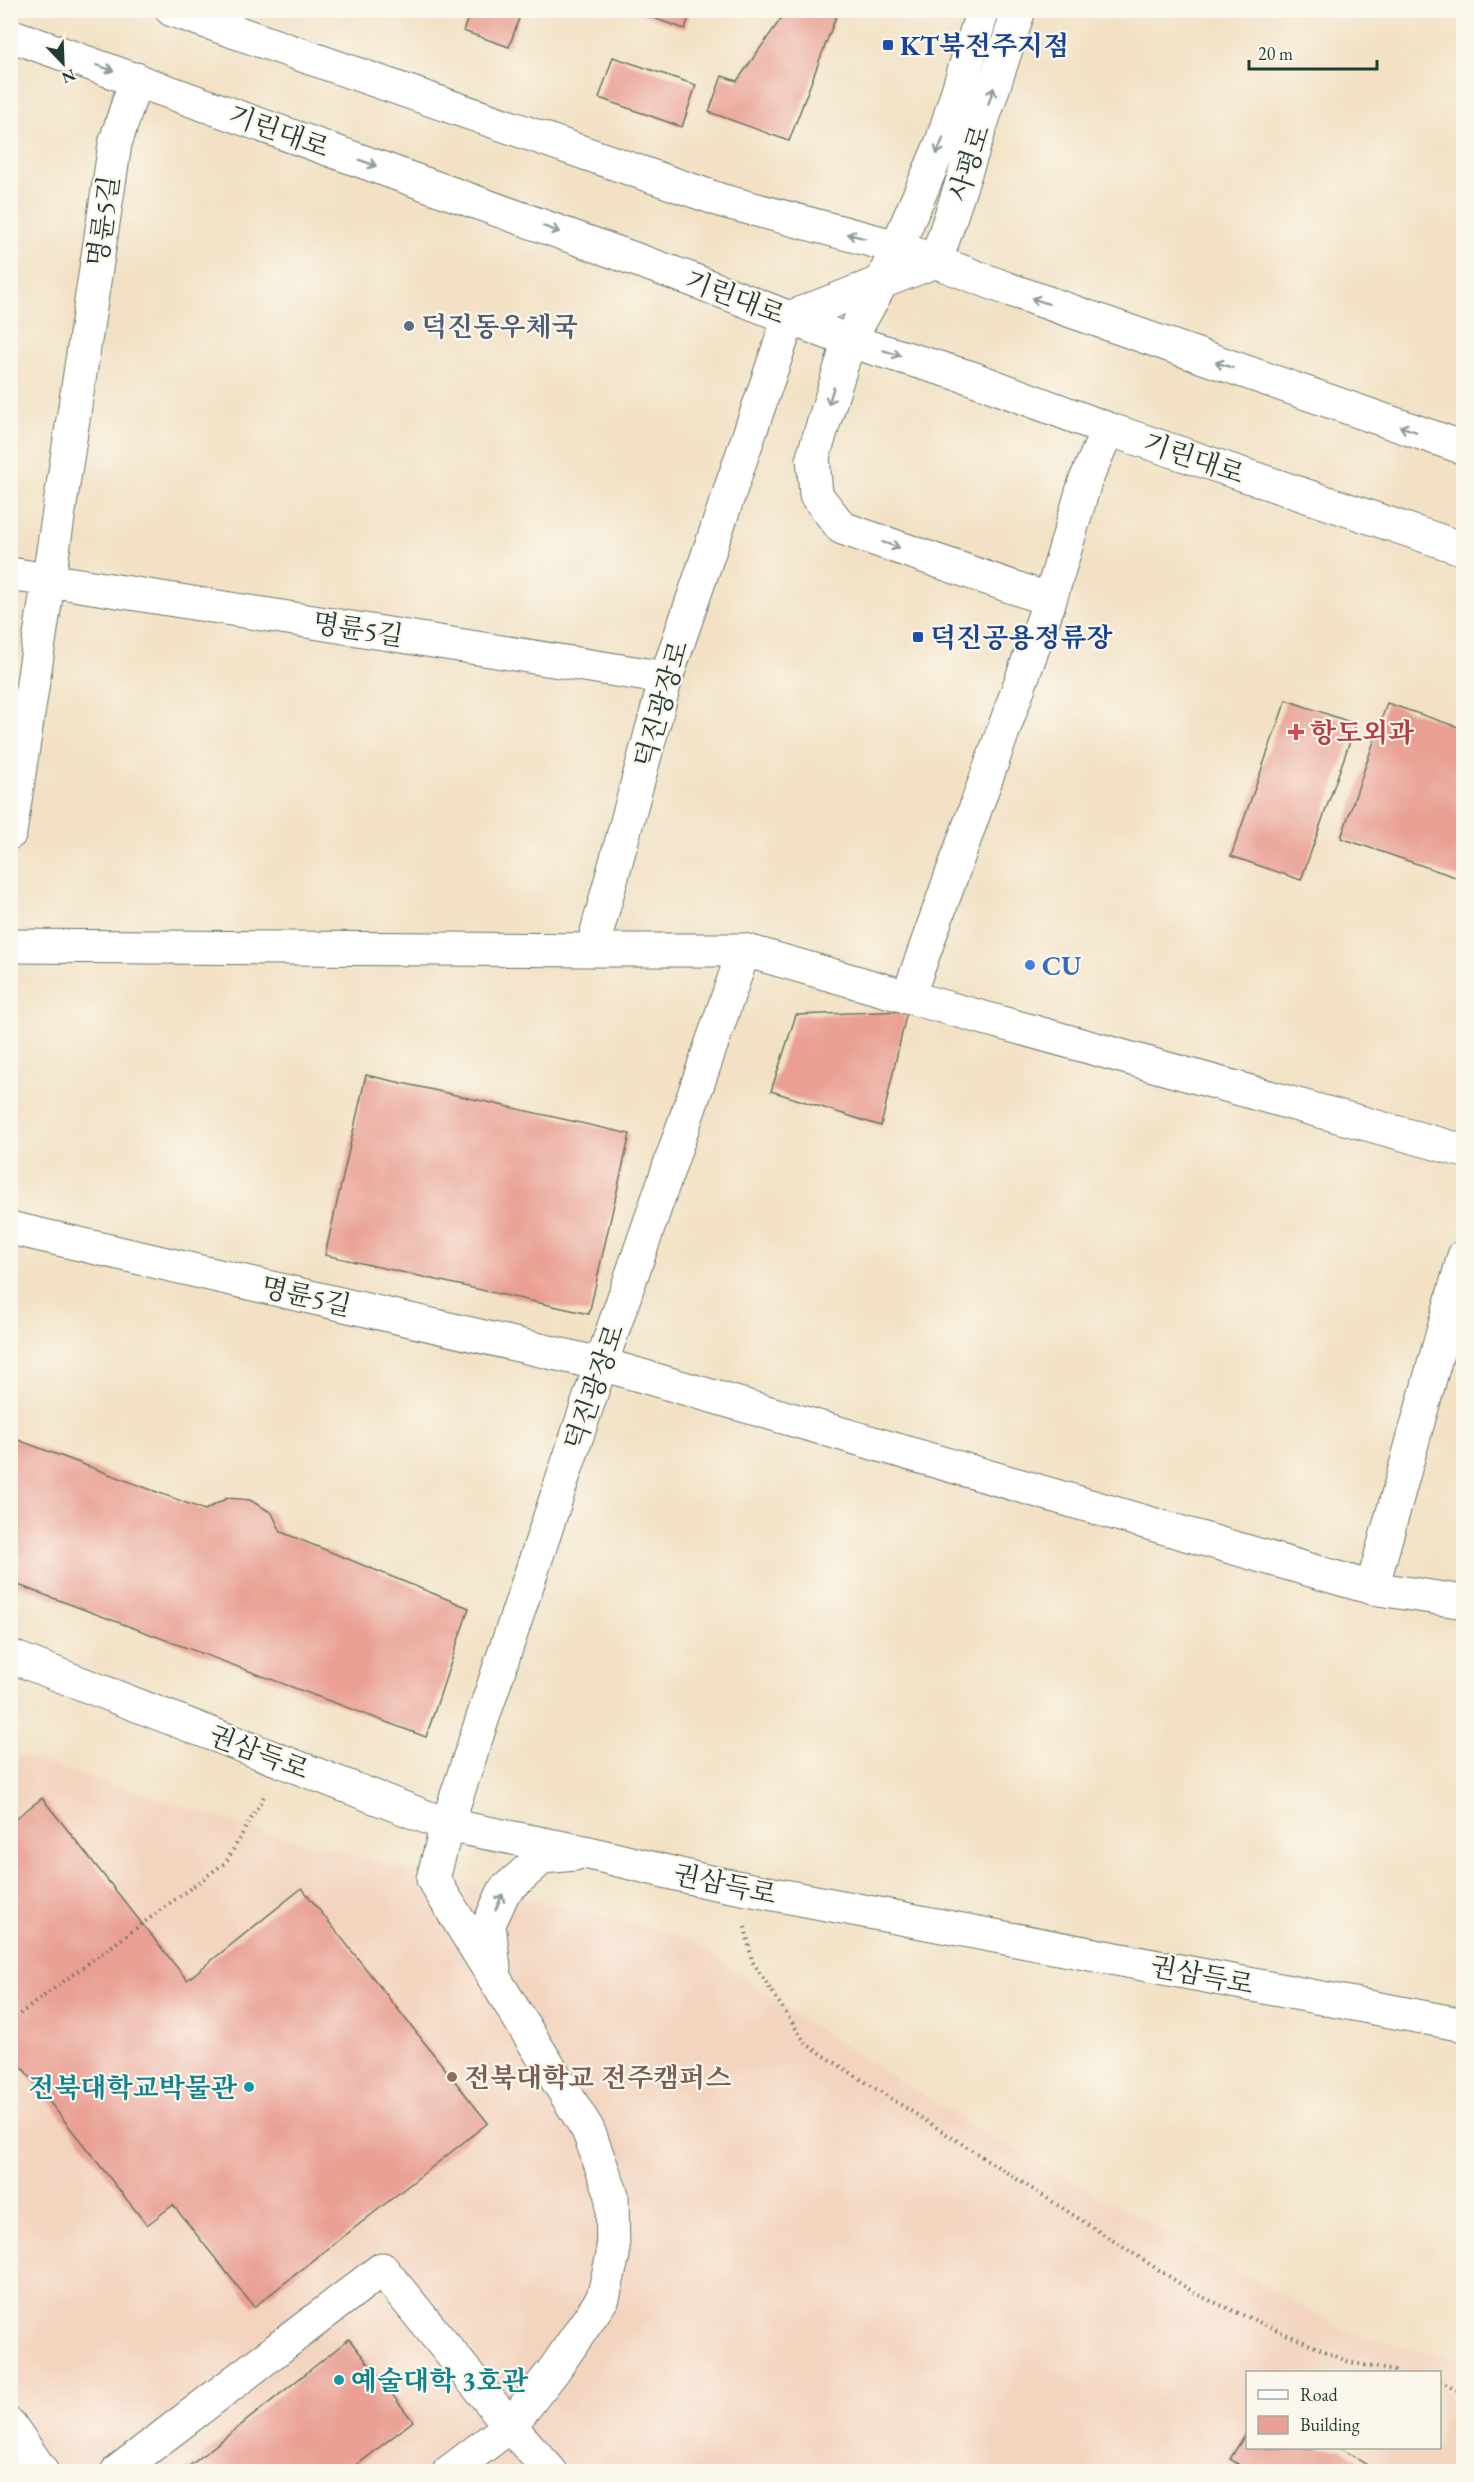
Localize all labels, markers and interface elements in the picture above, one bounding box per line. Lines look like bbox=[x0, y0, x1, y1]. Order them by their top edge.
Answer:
place label: KT북전주지점 bbox=[900, 28, 1069, 63]
north arrow bbox=[33, 33, 93, 93]
scale bar bbox=[1249, 33, 1376, 71]
marker: KT북전주지점 bbox=[881, 38, 895, 52]
text: 20 m bbox=[1258, 42, 1293, 65]
text: N bbox=[59, 64, 79, 89]
one-way arrow bbox=[96, 64, 114, 75]
one-way arrow bbox=[986, 87, 997, 106]
street label: 기린대로 bbox=[224, 97, 334, 165]
street label: 사평로 bbox=[940, 120, 998, 206]
one-way arrow bbox=[933, 137, 944, 155]
one-way arrow bbox=[358, 158, 377, 169]
street label: 명륜5길 bbox=[79, 173, 127, 269]
one-way arrow bbox=[541, 225, 560, 236]
one-way arrow bbox=[847, 230, 866, 241]
street label: 기린대로 bbox=[680, 262, 790, 332]
one-way arrow bbox=[1031, 294, 1050, 305]
place label: 덕진동우체국 bbox=[421, 309, 578, 344]
marker: 덕진동우체국 bbox=[402, 319, 416, 333]
one-way arrow bbox=[882, 348, 901, 359]
one-way arrow bbox=[1215, 358, 1234, 369]
one-way arrow bbox=[825, 386, 836, 405]
one-way arrow bbox=[1399, 423, 1418, 434]
street label: 기린대로 bbox=[1139, 424, 1249, 492]
one-way arrow bbox=[881, 540, 899, 551]
street label: 명륜5길 bbox=[310, 605, 406, 653]
place label: 덕진공용정류장 bbox=[930, 620, 1113, 655]
marker: 덕진공용정류장 bbox=[911, 630, 925, 644]
street label: 덕진광장로 bbox=[626, 636, 696, 772]
place label: 항도외과 bbox=[1310, 715, 1414, 750]
marker: 항도외과 bbox=[1287, 723, 1305, 741]
place label: CU bbox=[1042, 948, 1081, 983]
marker: CU bbox=[1023, 958, 1037, 972]
street label: 명륜5길 bbox=[258, 1269, 354, 1323]
street label: 덕진광장로 bbox=[556, 1320, 632, 1454]
street label: 권삼득로 bbox=[204, 1717, 314, 1787]
street label: 권삼득로 bbox=[670, 1856, 780, 1912]
one-way arrow bbox=[494, 1893, 505, 1911]
street label: 권삼득로 bbox=[1147, 1948, 1257, 2002]
place label: 전북대학교 전주캠퍼스 bbox=[464, 2060, 731, 2095]
place label: 전북대학교박물관 bbox=[28, 2070, 238, 2105]
marker: 전북대학교 전주캠퍼스 bbox=[445, 2070, 459, 2084]
marker: 전북대학교박물관 bbox=[242, 2080, 256, 2094]
place label: 예술대학 3호관 bbox=[351, 2363, 529, 2398]
legend bbox=[1246, 2371, 1441, 2449]
marker: 예술대학 3호관 bbox=[332, 2373, 346, 2387]
text: Road bbox=[1300, 2383, 1339, 2406]
text: Building bbox=[1300, 2413, 1360, 2436]

